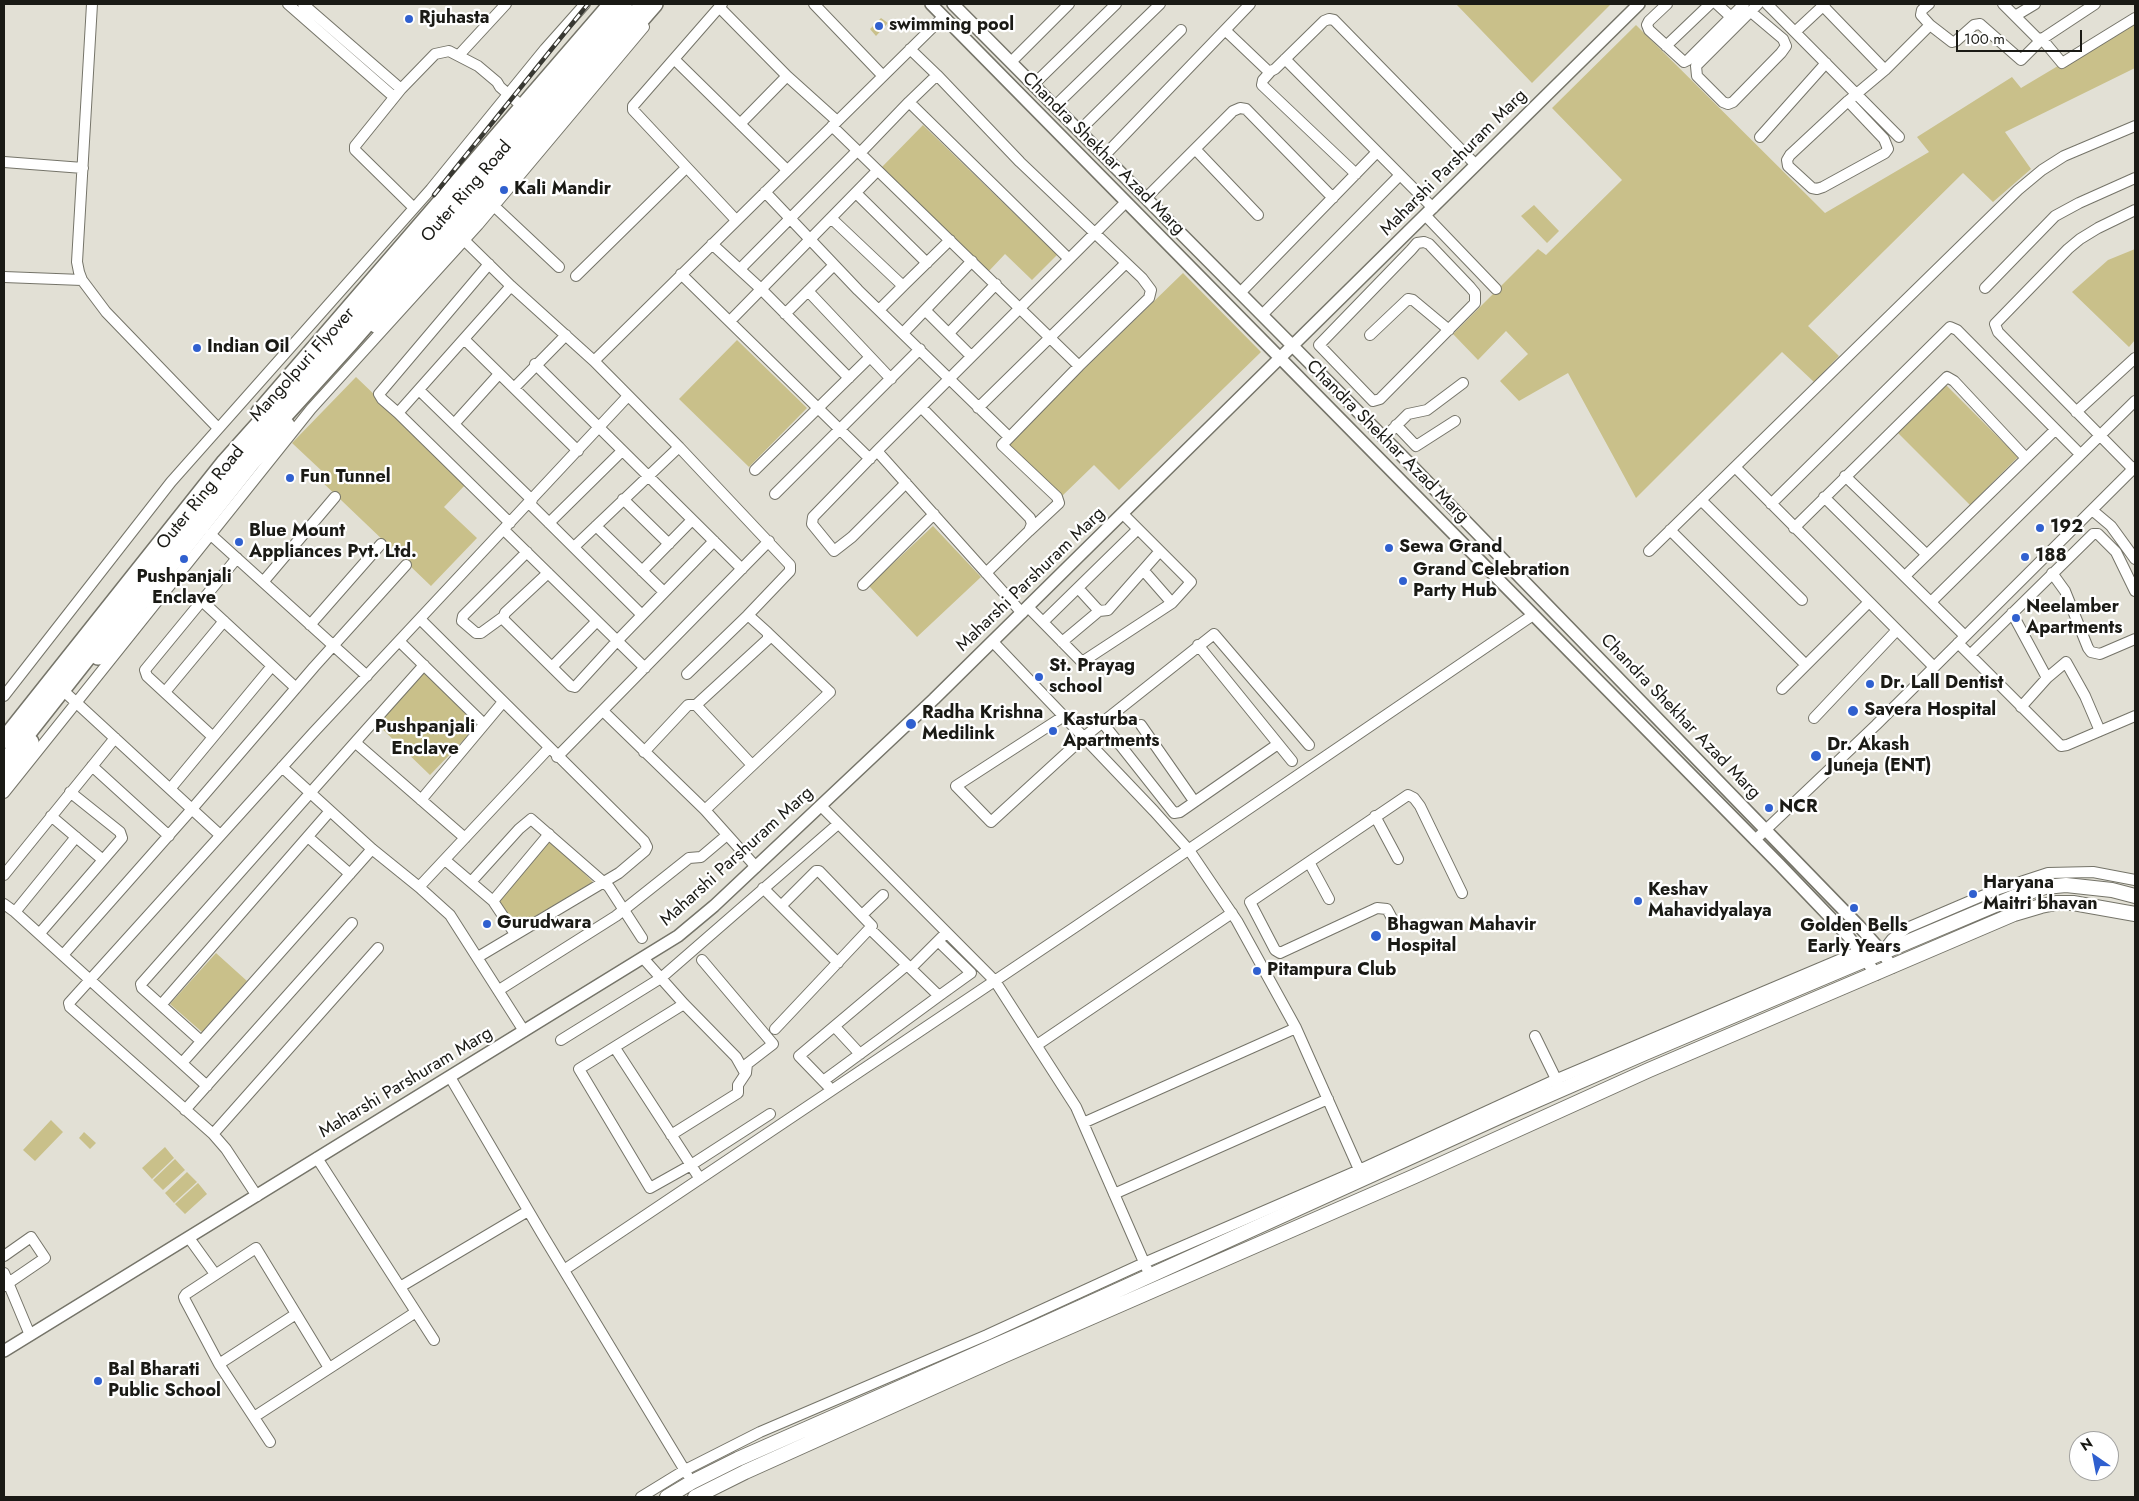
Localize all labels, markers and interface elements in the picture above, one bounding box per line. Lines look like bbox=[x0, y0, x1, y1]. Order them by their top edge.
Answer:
place label: Rjuhasta bbox=[419, 8, 489, 30]
marker: Rjuhasta bbox=[403, 13, 415, 25]
place label: swimming pool bbox=[889, 15, 1014, 37]
marker: swimming pool bbox=[873, 20, 885, 32]
scale bar bbox=[1959, 20, 2085, 52]
text: 100 m bbox=[1964, 28, 2005, 50]
street label: Chandra Shekhar Azad Marg bbox=[1017, 68, 1189, 240]
street label: Maharshi Parshuram Marg bbox=[1376, 85, 1532, 241]
street label: Outer Ring Road bbox=[417, 137, 517, 247]
place label: Kali Mandir bbox=[514, 179, 611, 201]
marker: Kali Mandir bbox=[498, 184, 510, 196]
street label: Mangolpuri Flyover bbox=[246, 303, 360, 427]
place label: Indian Oil bbox=[207, 337, 289, 359]
marker: Indian Oil bbox=[191, 342, 203, 354]
street label: Chandra Shekhar Azad Marg bbox=[1301, 356, 1473, 528]
street label: Outer Ring Road bbox=[152, 442, 250, 554]
place label: Fun Tunnel bbox=[300, 467, 391, 489]
marker: Fun Tunnel bbox=[284, 472, 296, 484]
street label: Maharshi Parshuram Marg bbox=[952, 503, 1110, 657]
place label: 192 bbox=[2050, 517, 2083, 539]
place label: Blue Mount Appliances Pvt. Ltd. bbox=[249, 521, 417, 564]
marker: 192 bbox=[2034, 522, 2046, 534]
marker: Blue Mount Appliances Pvt. Ltd. bbox=[233, 536, 245, 548]
place label: Sewa Grand bbox=[1399, 537, 1502, 559]
marker: Sewa Grand bbox=[1383, 542, 1395, 554]
place label: 188 bbox=[2035, 546, 2067, 568]
marker: 188 bbox=[2019, 551, 2031, 563]
marker: Pushpanjali Enclave bbox=[178, 553, 190, 565]
place label: Grand Celebration Party Hub bbox=[1413, 560, 1570, 602]
place label: Pushpanjali Enclave bbox=[136, 567, 232, 610]
marker: Grand Celebration Party Hub bbox=[1397, 575, 1409, 587]
place label: Neelamber Apartments bbox=[2026, 597, 2123, 640]
marker: Neelamber Apartments bbox=[2010, 612, 2022, 624]
street label: Chandra Shekhar Azad Marg bbox=[1595, 630, 1765, 804]
place label: St. Prayag school bbox=[1049, 656, 1135, 699]
marker: St. Prayag school bbox=[1033, 671, 1045, 683]
place label: Dr. Lall Dentist bbox=[1880, 673, 2004, 695]
marker: Dr. Lall Dentist bbox=[1864, 678, 1876, 690]
place label: Savera Hospital bbox=[1864, 700, 1996, 722]
place label: Radha Krishna Medilink bbox=[922, 703, 1043, 746]
marker: Savera Hospital bbox=[1846, 704, 1860, 718]
place label: Kasturba Apartments bbox=[1063, 710, 1160, 752]
district label: Pushpanjali Enclave bbox=[375, 716, 475, 760]
marker: Radha Krishna Medilink bbox=[904, 717, 918, 731]
marker: Kasturba Apartments bbox=[1047, 725, 1059, 737]
place label: Dr. Akash Juneja (ENT) bbox=[1827, 735, 1931, 778]
marker: Dr. Akash Juneja (ENT) bbox=[1809, 749, 1823, 763]
street label: Maharshi Parshuram Marg bbox=[656, 783, 818, 931]
place label: NCR bbox=[1779, 797, 1818, 819]
marker: NCR bbox=[1763, 802, 1775, 814]
place label: Haryana Maitri bhavan bbox=[1983, 873, 2098, 916]
place label: Keshav Mahavidyalaya bbox=[1648, 880, 1772, 922]
marker: Haryana Maitri bhavan bbox=[1967, 888, 1979, 900]
marker: Keshav Mahavidyalaya bbox=[1632, 895, 1644, 907]
marker: Golden Bells Early Years bbox=[1848, 902, 1860, 914]
place label: Gurudwara bbox=[497, 913, 591, 935]
place label: Bhagwan Mahavir Hospital bbox=[1387, 915, 1536, 958]
place label: Golden Bells Early Years bbox=[1800, 916, 1908, 959]
marker: Gurudwara bbox=[481, 918, 493, 930]
marker: Bhagwan Mahavir Hospital bbox=[1369, 929, 1383, 943]
place label: Pitampura Club bbox=[1267, 960, 1396, 982]
marker: Pitampura Club bbox=[1251, 965, 1263, 977]
street label: Maharshi Parshuram Marg bbox=[315, 1023, 497, 1143]
place label: Bal Bharati Public School bbox=[108, 1360, 221, 1402]
marker: Bal Bharati Public School bbox=[92, 1375, 104, 1387]
north arrow bbox=[2069, 1431, 2119, 1481]
text: N bbox=[2076, 1433, 2096, 1456]

